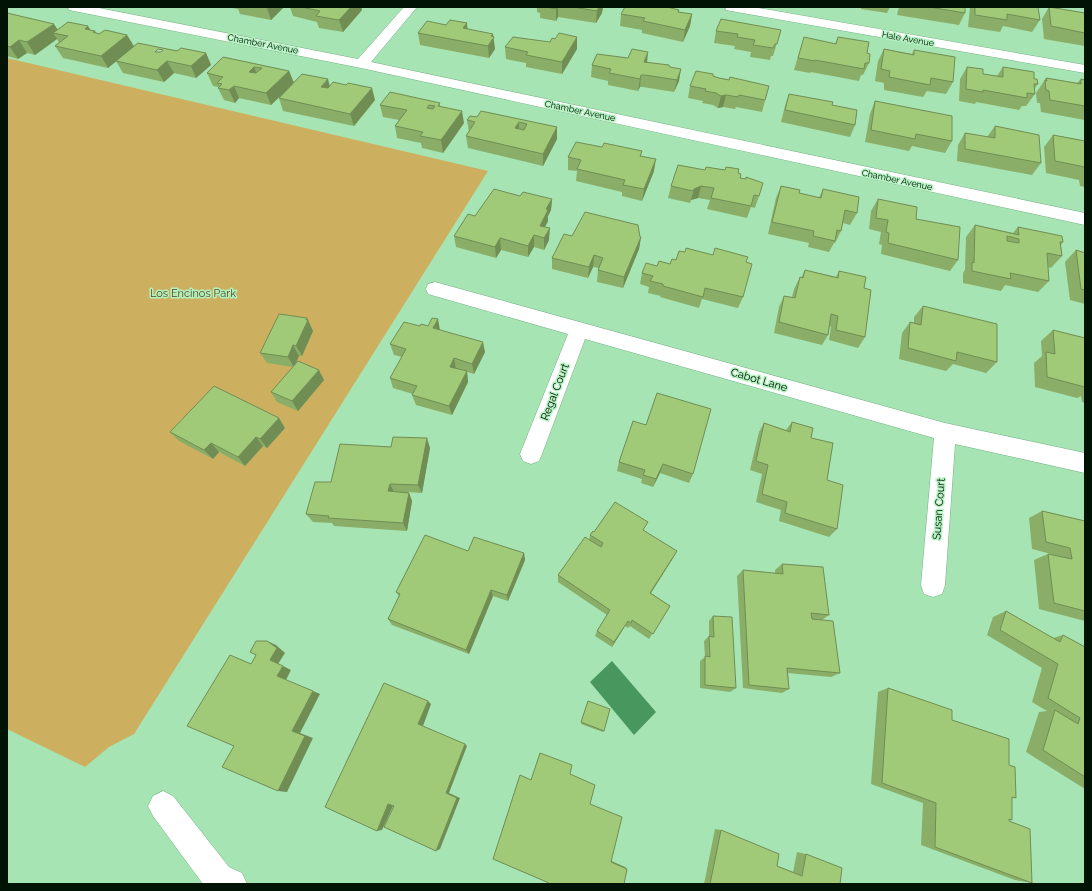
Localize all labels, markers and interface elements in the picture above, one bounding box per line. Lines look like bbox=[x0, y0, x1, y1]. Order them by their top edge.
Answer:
street label: Hale Avenue bbox=[881, 29, 936, 49]
street label: Chamber Avenue bbox=[227, 32, 300, 56]
street label: Chamber Avenue bbox=[544, 99, 617, 124]
street label: Chamber Avenue bbox=[861, 168, 934, 193]
park label: Los Encinos Park bbox=[150, 287, 236, 300]
street label: Regal Court bbox=[538, 361, 572, 422]
street label: Cabot Lane bbox=[729, 366, 789, 394]
street label: Susan Court bbox=[930, 477, 948, 540]

